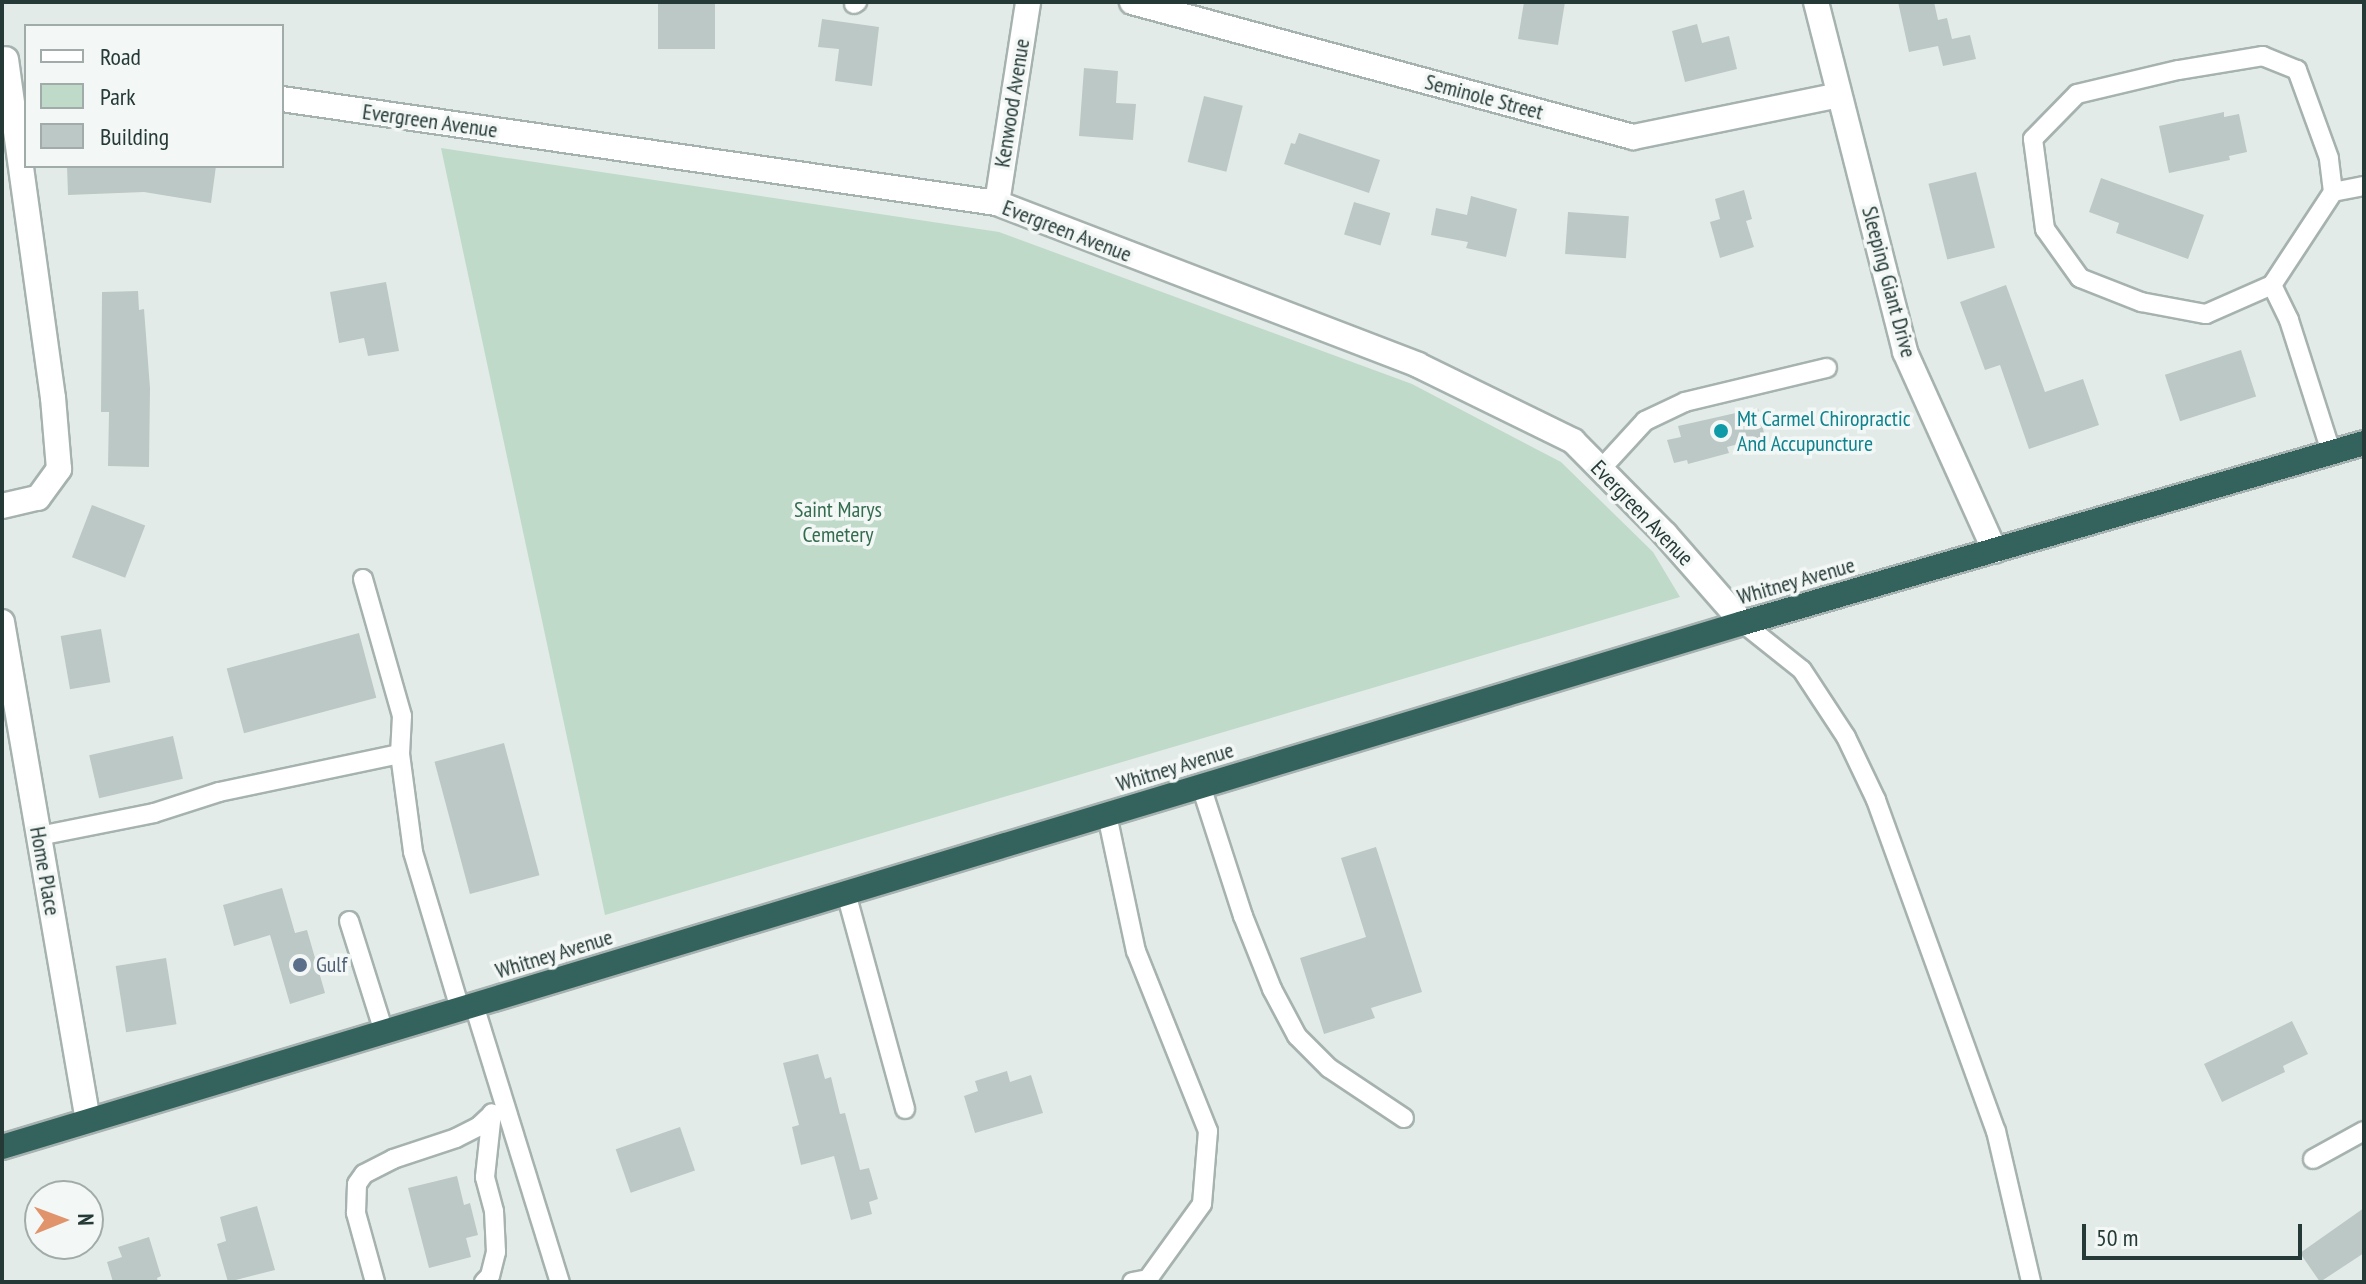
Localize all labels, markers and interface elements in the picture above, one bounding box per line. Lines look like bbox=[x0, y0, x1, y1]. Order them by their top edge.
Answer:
legend bbox=[24, 24, 284, 168]
street label: Kenwood Avenue bbox=[989, 37, 1035, 169]
text: Road bbox=[100, 41, 141, 72]
street label: Seminole Street bbox=[1422, 69, 1546, 125]
text: Park bbox=[100, 81, 136, 112]
street label: Evergreen Avenue bbox=[361, 98, 499, 144]
text: Building bbox=[100, 121, 169, 152]
street label: Evergreen Avenue bbox=[999, 194, 1135, 268]
street label: Sleeping Giant Drive bbox=[1856, 204, 1922, 360]
place label: Mt Carmel Chiropractic And Accupuncture bbox=[1737, 405, 1910, 456]
marker: Mt Carmel Chiropractic And Accupuncture bbox=[1712, 422, 1730, 440]
street label: Evergreen Avenue bbox=[1585, 455, 1699, 571]
park label: Saint Marys Cemetery bbox=[794, 496, 882, 548]
street label: Whitney Avenue bbox=[1734, 551, 1858, 611]
street label: Whitney Avenue bbox=[1113, 737, 1237, 797]
street label: Home Place bbox=[24, 825, 66, 917]
street label: Whitney Avenue bbox=[492, 924, 616, 984]
place label: Gulf bbox=[316, 952, 347, 978]
marker: Gulf bbox=[291, 956, 309, 974]
north arrow bbox=[24, 1180, 104, 1260]
scale bar bbox=[2086, 1208, 2306, 1258]
text: N bbox=[72, 1213, 100, 1226]
text: 50 m bbox=[2096, 1222, 2138, 1253]

